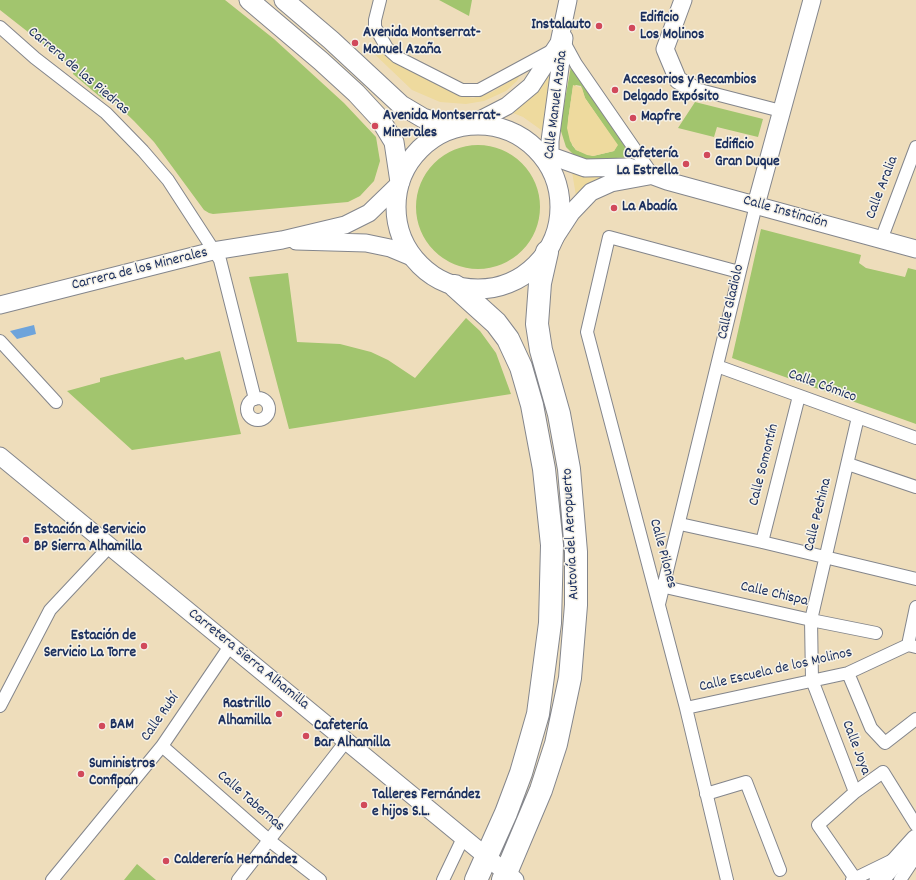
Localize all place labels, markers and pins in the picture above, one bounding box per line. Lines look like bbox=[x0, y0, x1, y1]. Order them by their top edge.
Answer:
place label: Edificio Los Molinos bbox=[640, 10, 704, 45]
place label: Instalauto bbox=[531, 17, 591, 35]
marker: Instalauto bbox=[594, 21, 604, 31]
marker: Edificio Los Molinos bbox=[627, 23, 637, 33]
place label: Avenida Montserrat- Manuel Azaña bbox=[363, 25, 481, 60]
marker: Avenida Montserrat- Manuel Azaña bbox=[350, 38, 360, 48]
place label: Accesorios y Recambios Delgado Expósito bbox=[623, 72, 757, 107]
marker: Accesorios y Recambios Delgado Expósito bbox=[610, 85, 620, 95]
place label: Avenida Montserrat- Minerales bbox=[383, 108, 501, 143]
place label: Mapfre bbox=[641, 109, 681, 127]
marker: Mapfre bbox=[628, 113, 638, 123]
marker: Avenida Montserrat- Minerales bbox=[370, 121, 380, 131]
place label: Edificio Gran Duque bbox=[715, 137, 779, 172]
place label: Cafetería La Estrella bbox=[616, 146, 678, 181]
marker: Edificio Gran Duque bbox=[702, 150, 712, 160]
marker: Cafetería La Estrella bbox=[681, 159, 691, 169]
place label: La Abadía bbox=[622, 199, 677, 217]
marker: La Abadía bbox=[609, 203, 619, 213]
place label: Estación de Servicio BP Sierra Alhamilla bbox=[34, 522, 146, 557]
marker: Estación de Servicio BP Sierra Alhamilla bbox=[21, 535, 31, 545]
place label: Estación de Servicio La Torre bbox=[44, 628, 136, 663]
marker: Estación de Servicio La Torre bbox=[139, 641, 149, 651]
place label: Rastrillo Alhamilla bbox=[218, 696, 271, 731]
marker: Rastrillo Alhamilla bbox=[274, 709, 284, 719]
place label: BAM bbox=[110, 717, 134, 735]
place label: Cafetería Bar Alhamilla bbox=[314, 718, 390, 753]
marker: BAM bbox=[97, 721, 107, 731]
marker: Cafetería Bar Alhamilla bbox=[301, 731, 311, 741]
place label: Suministros Confipan bbox=[89, 756, 155, 791]
marker: Suministros Confipan bbox=[76, 769, 86, 779]
place label: Talleres Fernández e hijos S.L. bbox=[372, 787, 480, 822]
marker: Talleres Fernández e hijos S.L. bbox=[359, 800, 369, 810]
place label: Calderería Hernández bbox=[174, 852, 297, 870]
marker: Calderería Hernández bbox=[161, 856, 171, 866]

